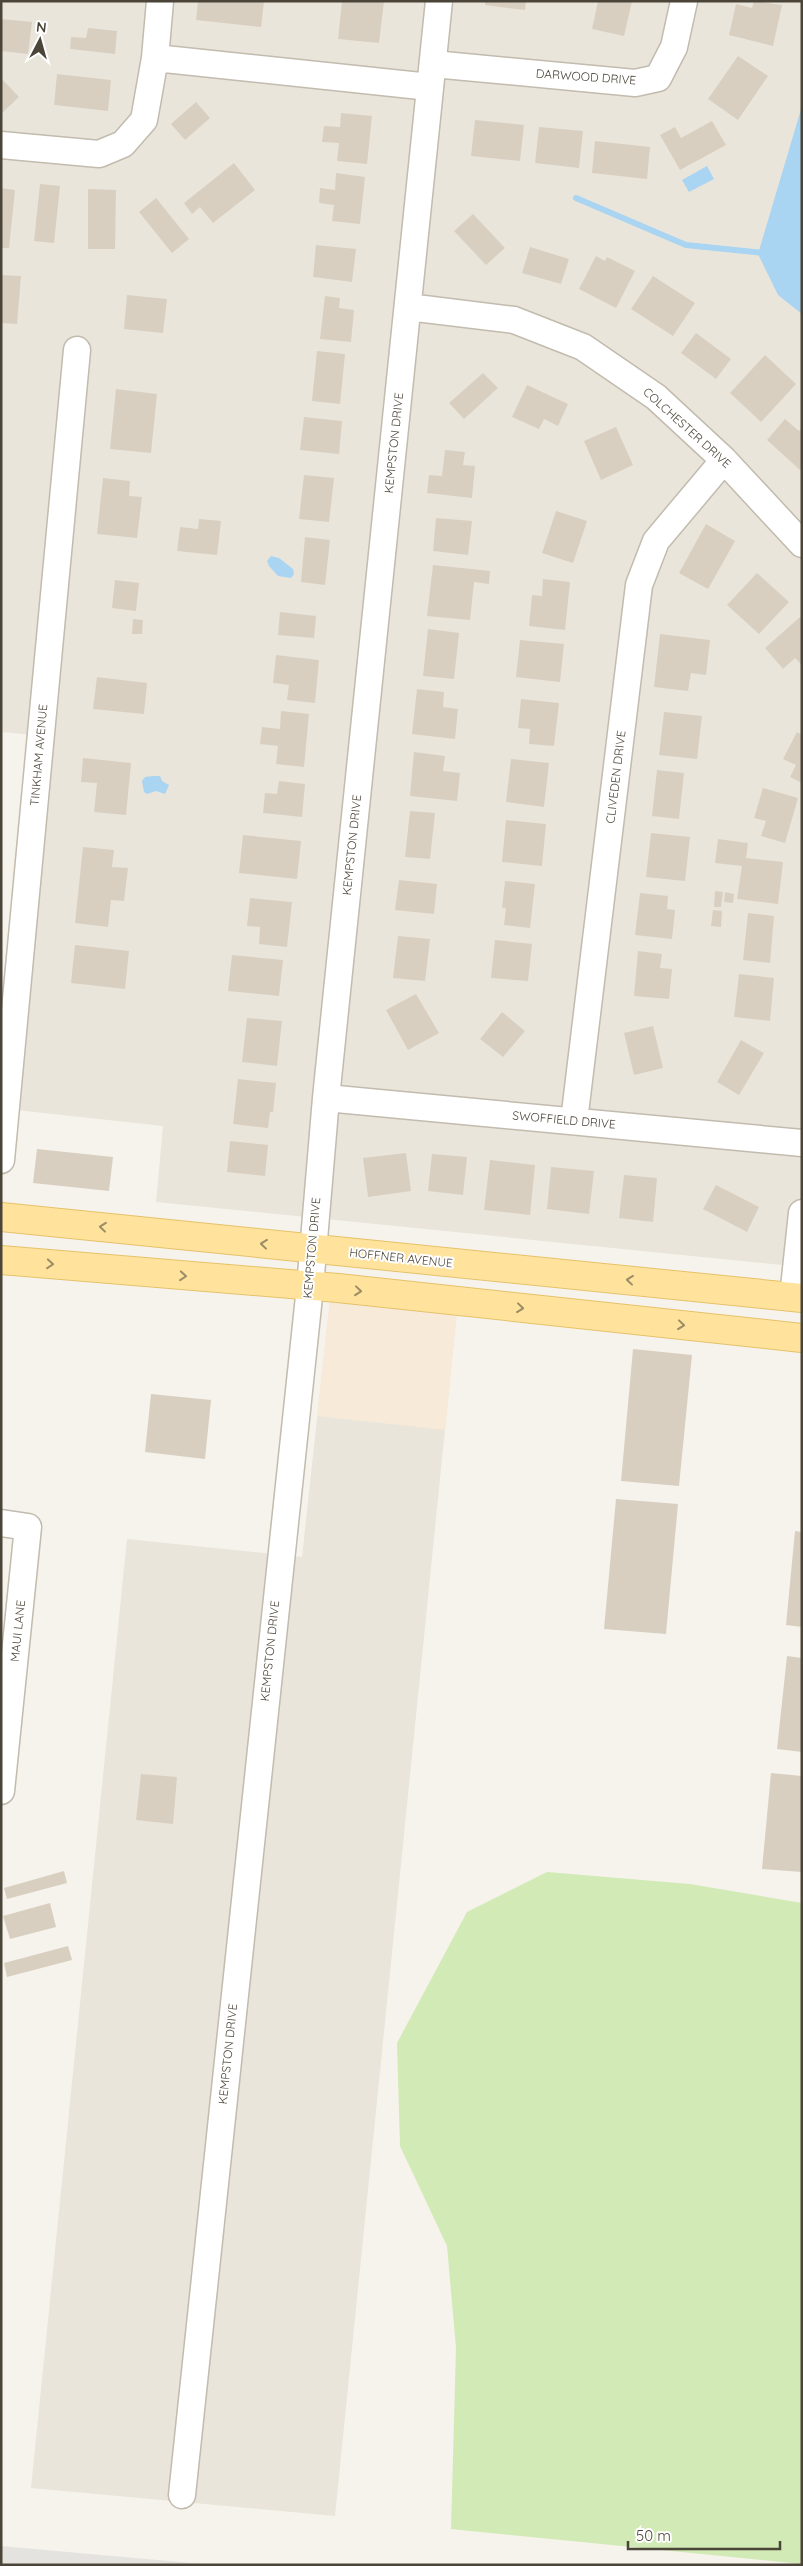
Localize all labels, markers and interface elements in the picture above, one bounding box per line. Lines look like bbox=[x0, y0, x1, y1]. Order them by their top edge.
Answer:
north arrow bbox=[15, 15, 65, 65]
text: N bbox=[35, 18, 47, 37]
street label: DARWOOD DRIVE bbox=[535, 66, 637, 88]
street label: COLCHESTER DRIVE bbox=[640, 384, 735, 471]
street label: KEMPSTON DRIVE bbox=[381, 392, 406, 494]
street label: TINKHAM AVENUE bbox=[27, 703, 50, 807]
street label: CLIVEDEN DRIVE bbox=[602, 729, 629, 824]
street label: KEMPSTON DRIVE bbox=[339, 794, 364, 896]
street label: SWOFFIELD DRIVE bbox=[512, 1108, 616, 1132]
street label: KEMPSTON DRIVE bbox=[300, 1197, 323, 1299]
one-way arrow bbox=[98, 1222, 106, 1233]
one-way arrow bbox=[260, 1239, 268, 1250]
street label: HOFFNER AVENUE bbox=[349, 1245, 454, 1270]
one-way arrow bbox=[46, 1258, 54, 1269]
one-way arrow bbox=[179, 1270, 187, 1281]
one-way arrow bbox=[625, 1275, 633, 1286]
one-way arrow bbox=[355, 1285, 363, 1296]
one-way arrow bbox=[516, 1302, 524, 1313]
one-way arrow bbox=[678, 1319, 686, 1330]
street label: MAUI LANE bbox=[7, 1599, 28, 1663]
street label: KEMPSTON DRIVE bbox=[257, 1600, 282, 1702]
street label: KEMPSTON DRIVE bbox=[215, 2003, 240, 2105]
scale bar bbox=[628, 2518, 780, 2550]
text: 50 m bbox=[636, 2526, 671, 2545]

